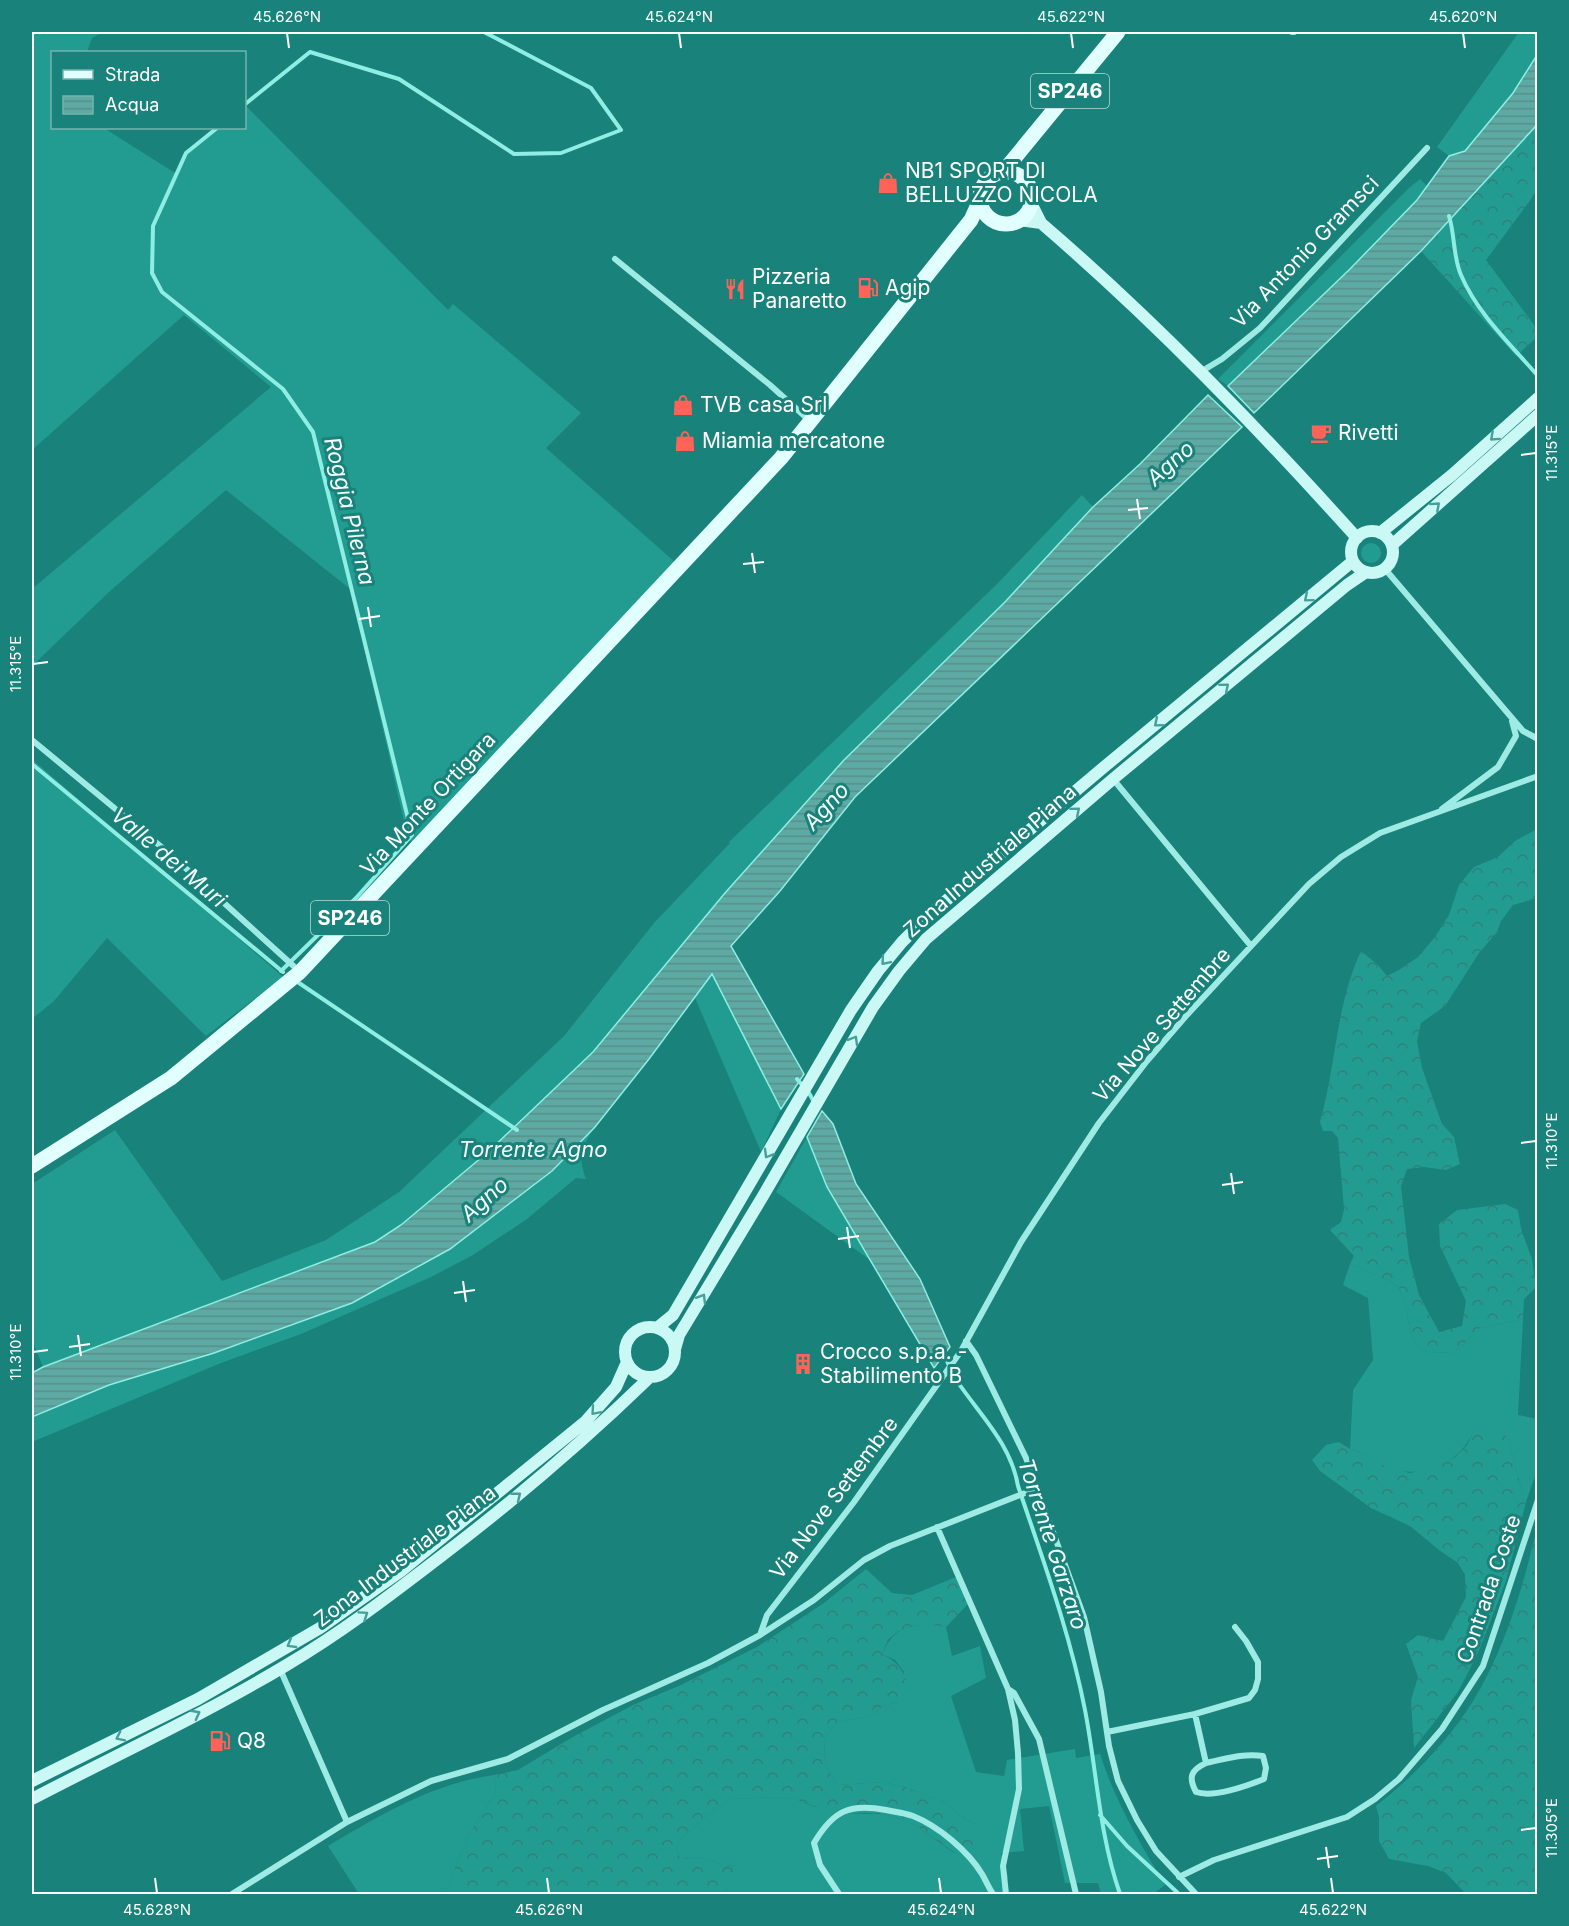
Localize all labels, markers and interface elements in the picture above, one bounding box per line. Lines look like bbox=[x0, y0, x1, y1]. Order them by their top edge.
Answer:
text: 45.626°N bbox=[253, 7, 321, 26]
text: 45.624°N bbox=[645, 7, 713, 26]
text: 45.622°N bbox=[1037, 7, 1105, 26]
text: 45.620°N bbox=[1429, 7, 1497, 26]
legend bbox=[51, 51, 246, 129]
text: Strada bbox=[105, 64, 160, 85]
road number: SP246 bbox=[1031, 74, 1109, 108]
text: Acqua bbox=[105, 94, 159, 115]
place label: NB1 SPORT DI BELLUZZO NICOLA bbox=[905, 158, 1098, 207]
shop icon: NB1 SPORT DI BELLUZZO NICOLA bbox=[876, 171, 900, 195]
street label: Via Antonio Gramsci bbox=[1226, 171, 1384, 333]
place label: Pizzeria Panaretto bbox=[752, 264, 847, 313]
place label: Agip bbox=[885, 275, 930, 300]
fuel station icon: Agip bbox=[856, 276, 880, 300]
restaurant icon: Pizzeria Panaretto bbox=[723, 277, 747, 301]
place label: TVB casa Srl bbox=[700, 392, 827, 417]
shop icon: TVB casa Srl bbox=[671, 393, 695, 417]
place label: Rivetti bbox=[1338, 420, 1399, 445]
cafe icon: Rivetti bbox=[1309, 421, 1333, 445]
text: 11.315°E bbox=[1542, 425, 1561, 481]
place label: Miamia mercatone bbox=[702, 428, 885, 453]
shop icon: Miamia mercatone bbox=[673, 429, 697, 453]
one-way arrow bbox=[1490, 430, 1501, 441]
water label: Roggia Pilerna bbox=[319, 434, 381, 588]
water label: Agno bbox=[1140, 435, 1199, 492]
one-way arrow bbox=[1429, 502, 1440, 513]
one-way arrow bbox=[1304, 591, 1315, 602]
text: 11.315°E bbox=[6, 636, 25, 692]
one-way arrow bbox=[1219, 683, 1230, 694]
one-way arrow bbox=[1154, 715, 1165, 726]
street label: Via Monte Ortigara bbox=[355, 727, 500, 880]
water label: Agno bbox=[797, 777, 854, 836]
street label: Zona Industriale Piana bbox=[898, 779, 1081, 942]
water label: Valle dei Muri bbox=[106, 802, 232, 913]
one-way arrow bbox=[1069, 808, 1080, 819]
road number: SP246 bbox=[311, 901, 389, 935]
street label: Via Nove Settembre bbox=[1088, 942, 1236, 1107]
one-way arrow bbox=[882, 955, 893, 966]
one-way arrow bbox=[846, 1036, 858, 1046]
text: 11.310°E bbox=[1542, 1113, 1561, 1169]
water label: Torrente Agno bbox=[459, 1136, 607, 1162]
one-way arrow bbox=[764, 1148, 775, 1158]
water label: Agno bbox=[454, 1171, 513, 1228]
one-way arrow bbox=[694, 1294, 706, 1304]
text: 11.310°E bbox=[6, 1324, 25, 1380]
place label: Crocco s.p.a. - Stabilimento B bbox=[820, 1339, 967, 1388]
building icon: Crocco s.p.a. - Stabilimento B bbox=[791, 1352, 815, 1376]
one-way arrow bbox=[591, 1404, 602, 1414]
street label: Via Nove Settembre bbox=[764, 1412, 903, 1584]
water label: Torrente Garzaro bbox=[1013, 1455, 1093, 1633]
street label: Zona Industriale Piana bbox=[309, 1479, 500, 1632]
one-way arrow bbox=[510, 1492, 521, 1503]
street label: Contrada Coste bbox=[1451, 1511, 1526, 1666]
one-way arrow bbox=[357, 1612, 368, 1623]
one-way arrow bbox=[287, 1637, 297, 1648]
one-way arrow bbox=[190, 1710, 200, 1721]
place label: Q8 bbox=[237, 1728, 266, 1753]
fuel station icon: Q8 bbox=[208, 1729, 232, 1753]
one-way arrow bbox=[115, 1730, 126, 1742]
text: 11.305°E bbox=[1542, 1798, 1561, 1858]
text: 45.628°N bbox=[123, 1900, 191, 1919]
text: 45.626°N bbox=[515, 1900, 583, 1919]
text: 45.624°N bbox=[907, 1900, 975, 1919]
text: 45.622°N bbox=[1299, 1900, 1367, 1919]

